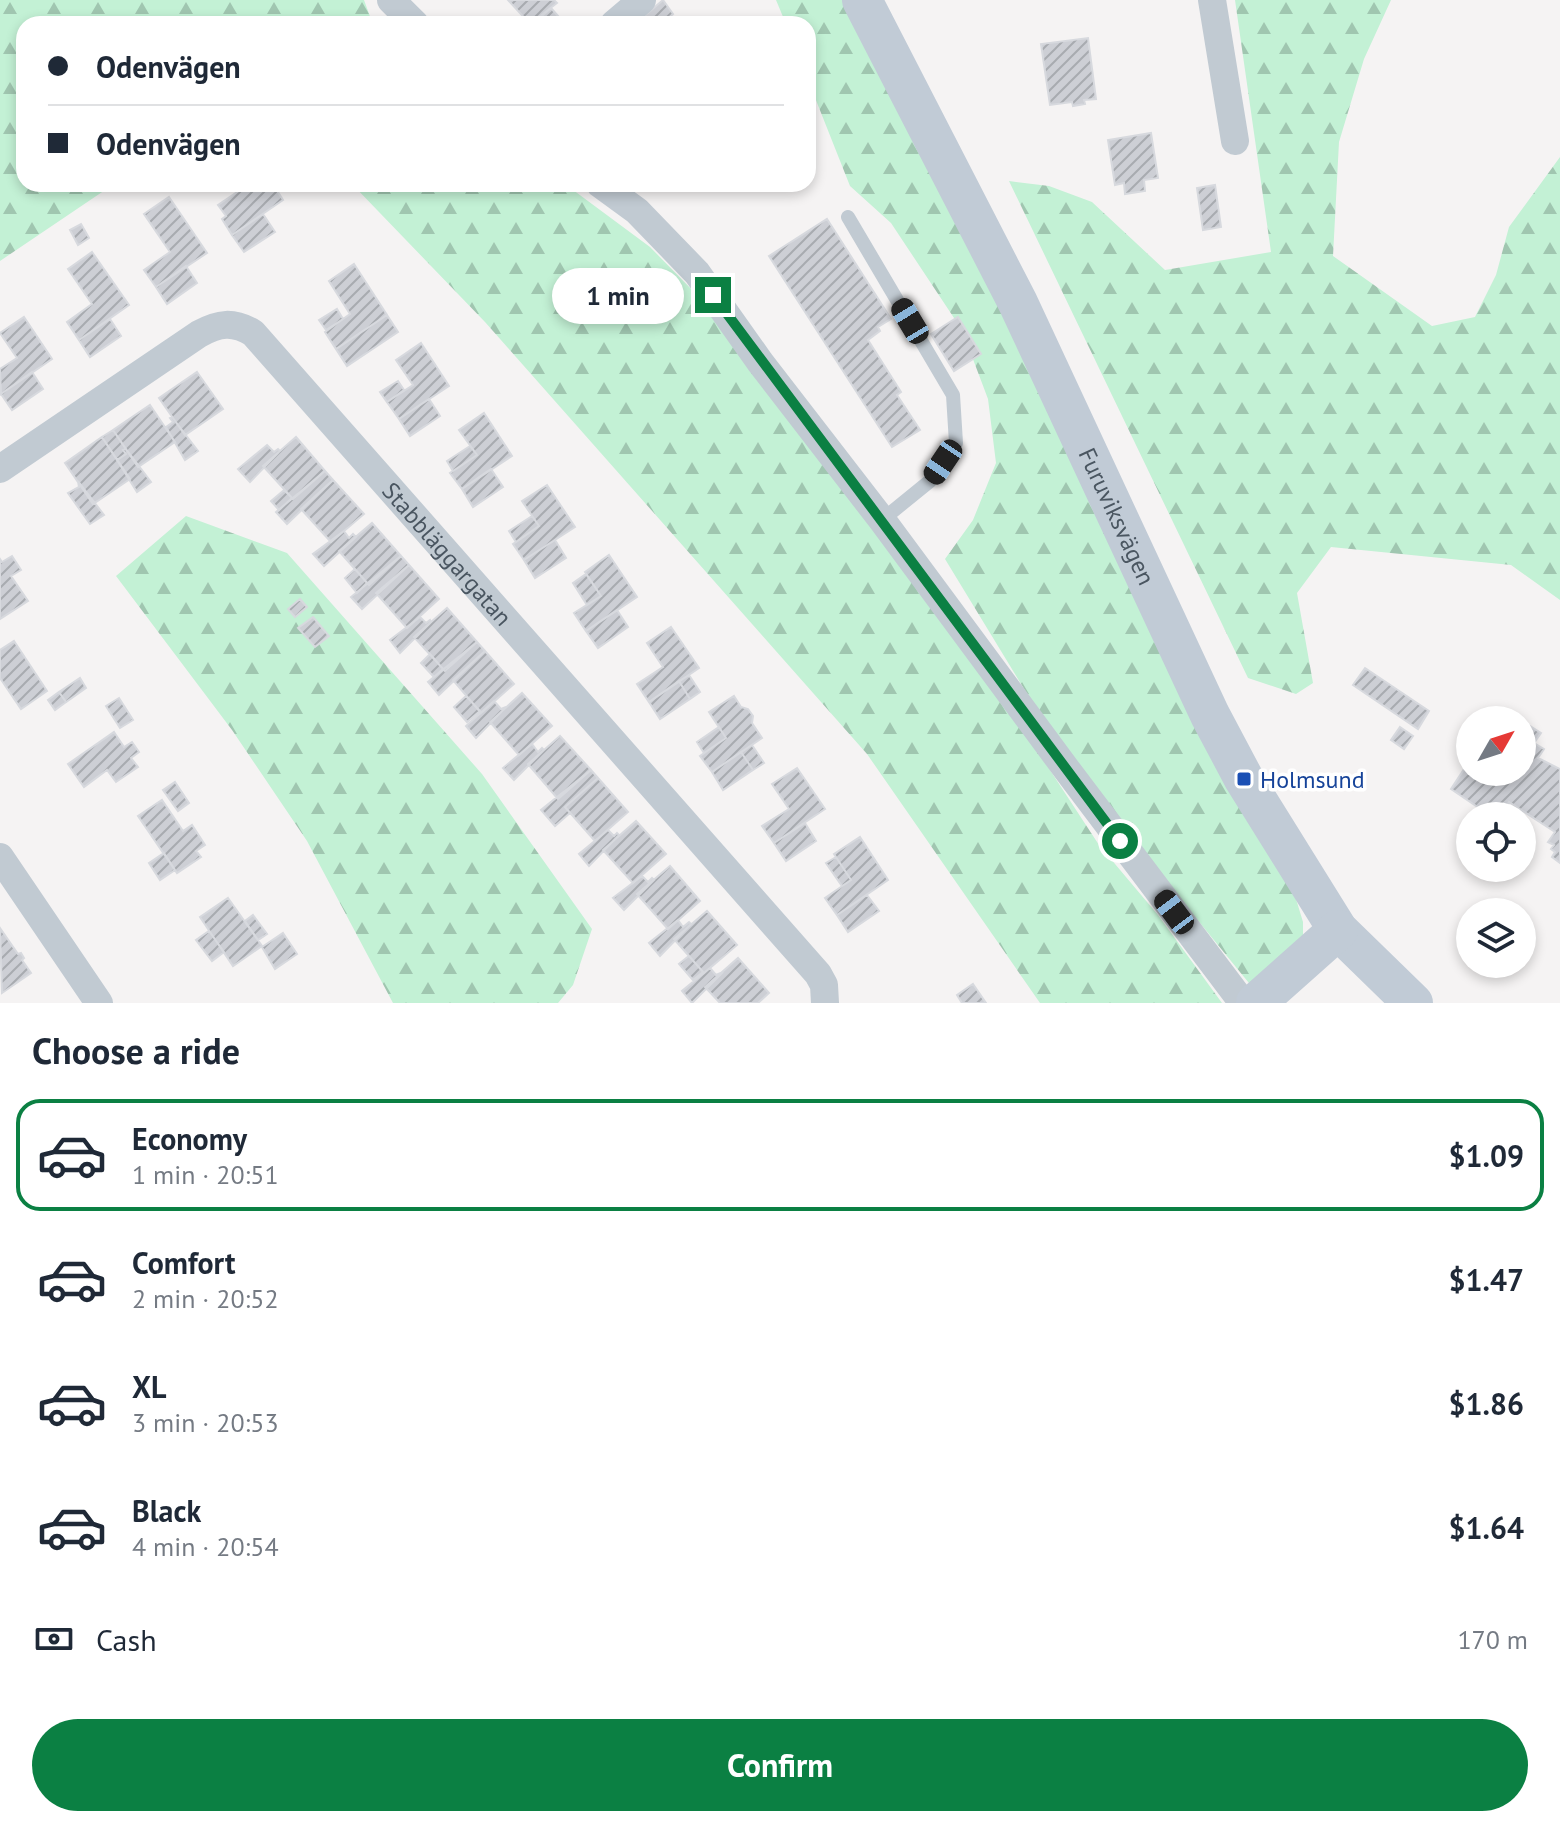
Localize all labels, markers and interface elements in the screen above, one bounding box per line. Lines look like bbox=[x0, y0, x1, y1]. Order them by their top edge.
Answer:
text: Odenvägen bbox=[96, 47, 241, 86]
text: Odenvägen bbox=[96, 124, 241, 163]
callout: 1 min bbox=[553, 267, 685, 323]
route end bbox=[695, 277, 731, 313]
text: 1 min bbox=[586, 279, 650, 312]
car bbox=[887, 294, 933, 348]
car bbox=[920, 435, 966, 489]
street label: Furuviksvägen bbox=[1072, 443, 1163, 590]
street label: Stabbläggargatan bbox=[376, 475, 519, 632]
north arrow bbox=[1456, 706, 1536, 786]
map controls bbox=[1456, 706, 1536, 978]
place label: Holmsund bbox=[1260, 764, 1365, 795]
marker: Holmsund bbox=[1235, 770, 1253, 788]
button: locate bbox=[1456, 802, 1536, 882]
route start bbox=[1102, 823, 1138, 859]
car bbox=[1150, 886, 1198, 938]
button: layers bbox=[1456, 898, 1536, 978]
text: Choose a ride bbox=[32, 1027, 240, 1074]
icon: car bbox=[36, 1119, 108, 1191]
text: Economy bbox=[132, 1119, 247, 1158]
text: $1.09 bbox=[1449, 1136, 1524, 1175]
text: 1 min · 20:51 bbox=[132, 1158, 279, 1191]
icon: car bbox=[36, 1243, 108, 1315]
text: Comfort bbox=[132, 1243, 235, 1282]
text: $1.47 bbox=[1449, 1260, 1524, 1299]
text: 2 min · 20:52 bbox=[132, 1282, 279, 1315]
icon: car bbox=[36, 1367, 108, 1439]
text: XL bbox=[132, 1367, 166, 1406]
text: $1.86 bbox=[1449, 1384, 1524, 1423]
text: 3 min · 20:53 bbox=[132, 1406, 279, 1439]
icon: car bbox=[36, 1491, 108, 1563]
text: Black bbox=[132, 1491, 201, 1530]
text: $1.64 bbox=[1449, 1508, 1524, 1547]
text: 4 min · 20:54 bbox=[132, 1530, 279, 1563]
icon: cash bbox=[32, 1617, 76, 1661]
text: Cash bbox=[96, 1620, 157, 1659]
text: 170 m bbox=[1457, 1623, 1528, 1656]
button: Confirm bbox=[32, 1719, 1528, 1811]

